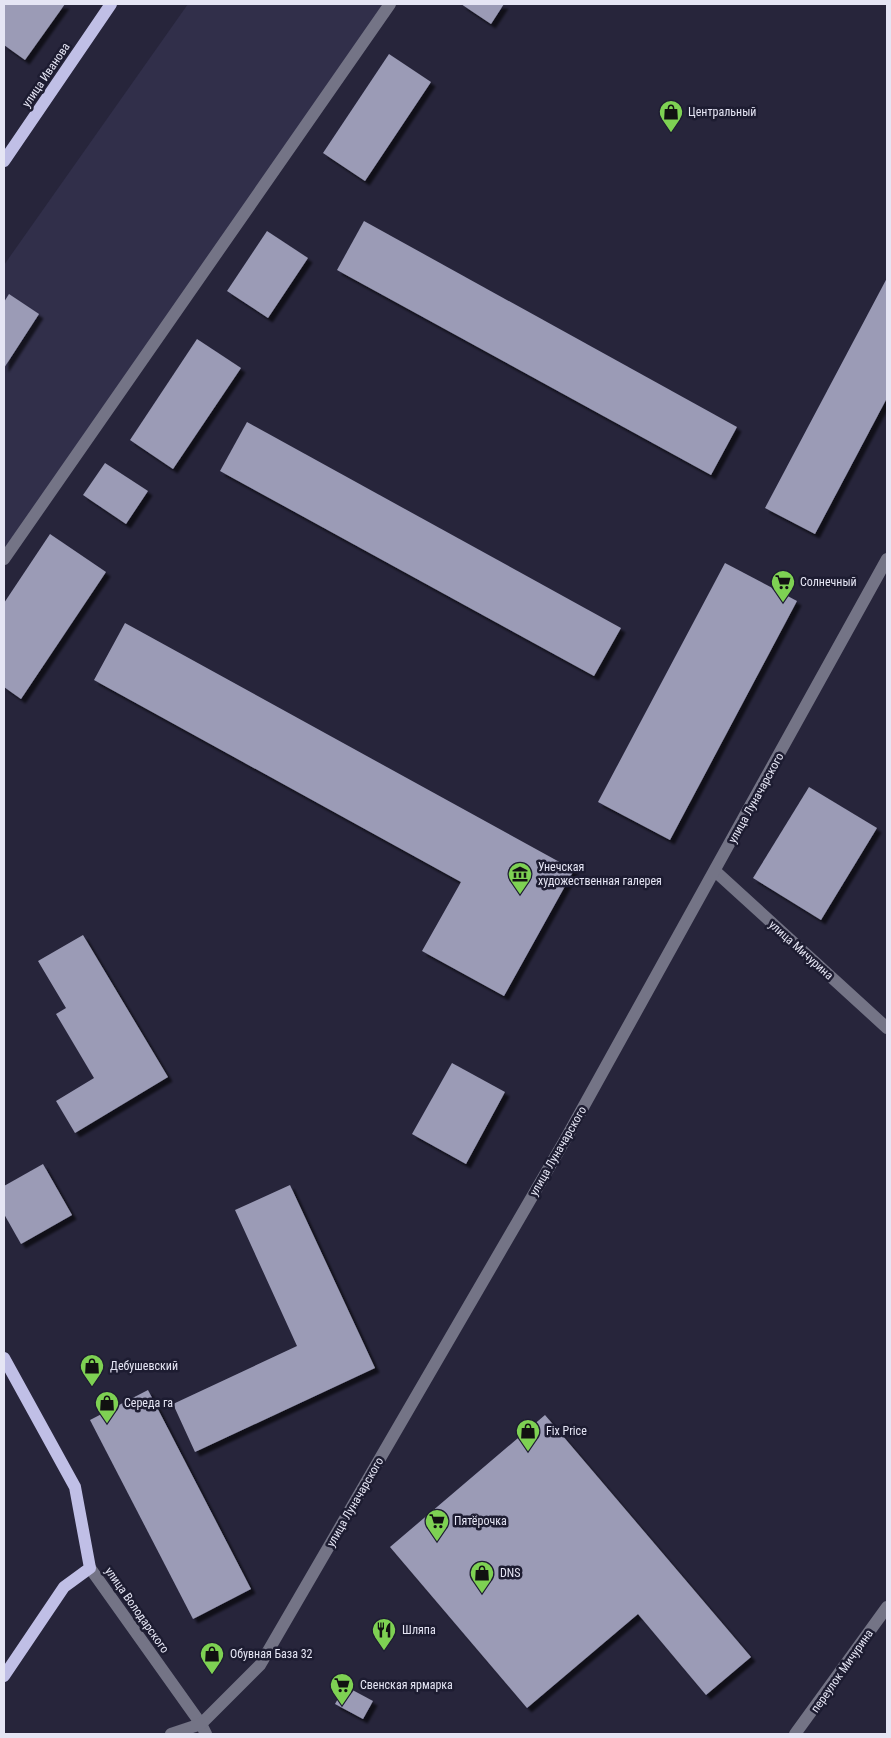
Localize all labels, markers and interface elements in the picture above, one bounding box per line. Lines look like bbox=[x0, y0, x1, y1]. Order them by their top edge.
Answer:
street label: улица Иванова bbox=[19, 40, 73, 110]
shop icon: Центральный bbox=[658, 99, 684, 133]
place label: Центральный bbox=[688, 105, 756, 119]
supermarket icon: Солнечный bbox=[770, 569, 796, 603]
place label: Солнечный bbox=[800, 575, 857, 589]
street label: улица Луначарского bbox=[725, 750, 787, 846]
place label: Унечская художественная галерея bbox=[538, 860, 662, 888]
museum icon: Унечская художественная галерея bbox=[507, 861, 533, 895]
street label: улица Мичурина bbox=[766, 917, 836, 983]
street label: улица Луначарского bbox=[527, 1104, 589, 1198]
shop icon: Дебушевский bbox=[79, 1353, 105, 1387]
place label: Дебушевский bbox=[110, 1359, 178, 1373]
shop icon: Середа га bbox=[94, 1390, 120, 1424]
place label: Середа га bbox=[124, 1396, 173, 1410]
shop icon: Fix Price bbox=[515, 1418, 541, 1452]
place label: Fix Price bbox=[546, 1424, 587, 1438]
street label: улица Луначарского bbox=[324, 1455, 386, 1549]
supermarket icon: Пятёрочка bbox=[424, 1508, 450, 1542]
place label: Пятёрочка bbox=[454, 1514, 507, 1528]
shop icon: DNS bbox=[469, 1560, 495, 1594]
street label: улица Володарского bbox=[102, 1564, 172, 1656]
place label: DNS bbox=[500, 1566, 521, 1580]
restaurant icon: Шляпа bbox=[371, 1617, 397, 1651]
place label: Шляпа bbox=[402, 1623, 436, 1637]
street label: переулок Мичурина bbox=[808, 1626, 876, 1715]
shop icon: Обувная База 32 bbox=[199, 1641, 225, 1675]
place label: Обувная База 32 bbox=[230, 1647, 313, 1661]
supermarket icon: Свенская ярмарка bbox=[329, 1672, 355, 1706]
place label: Свенская ярмарка bbox=[360, 1678, 453, 1692]

